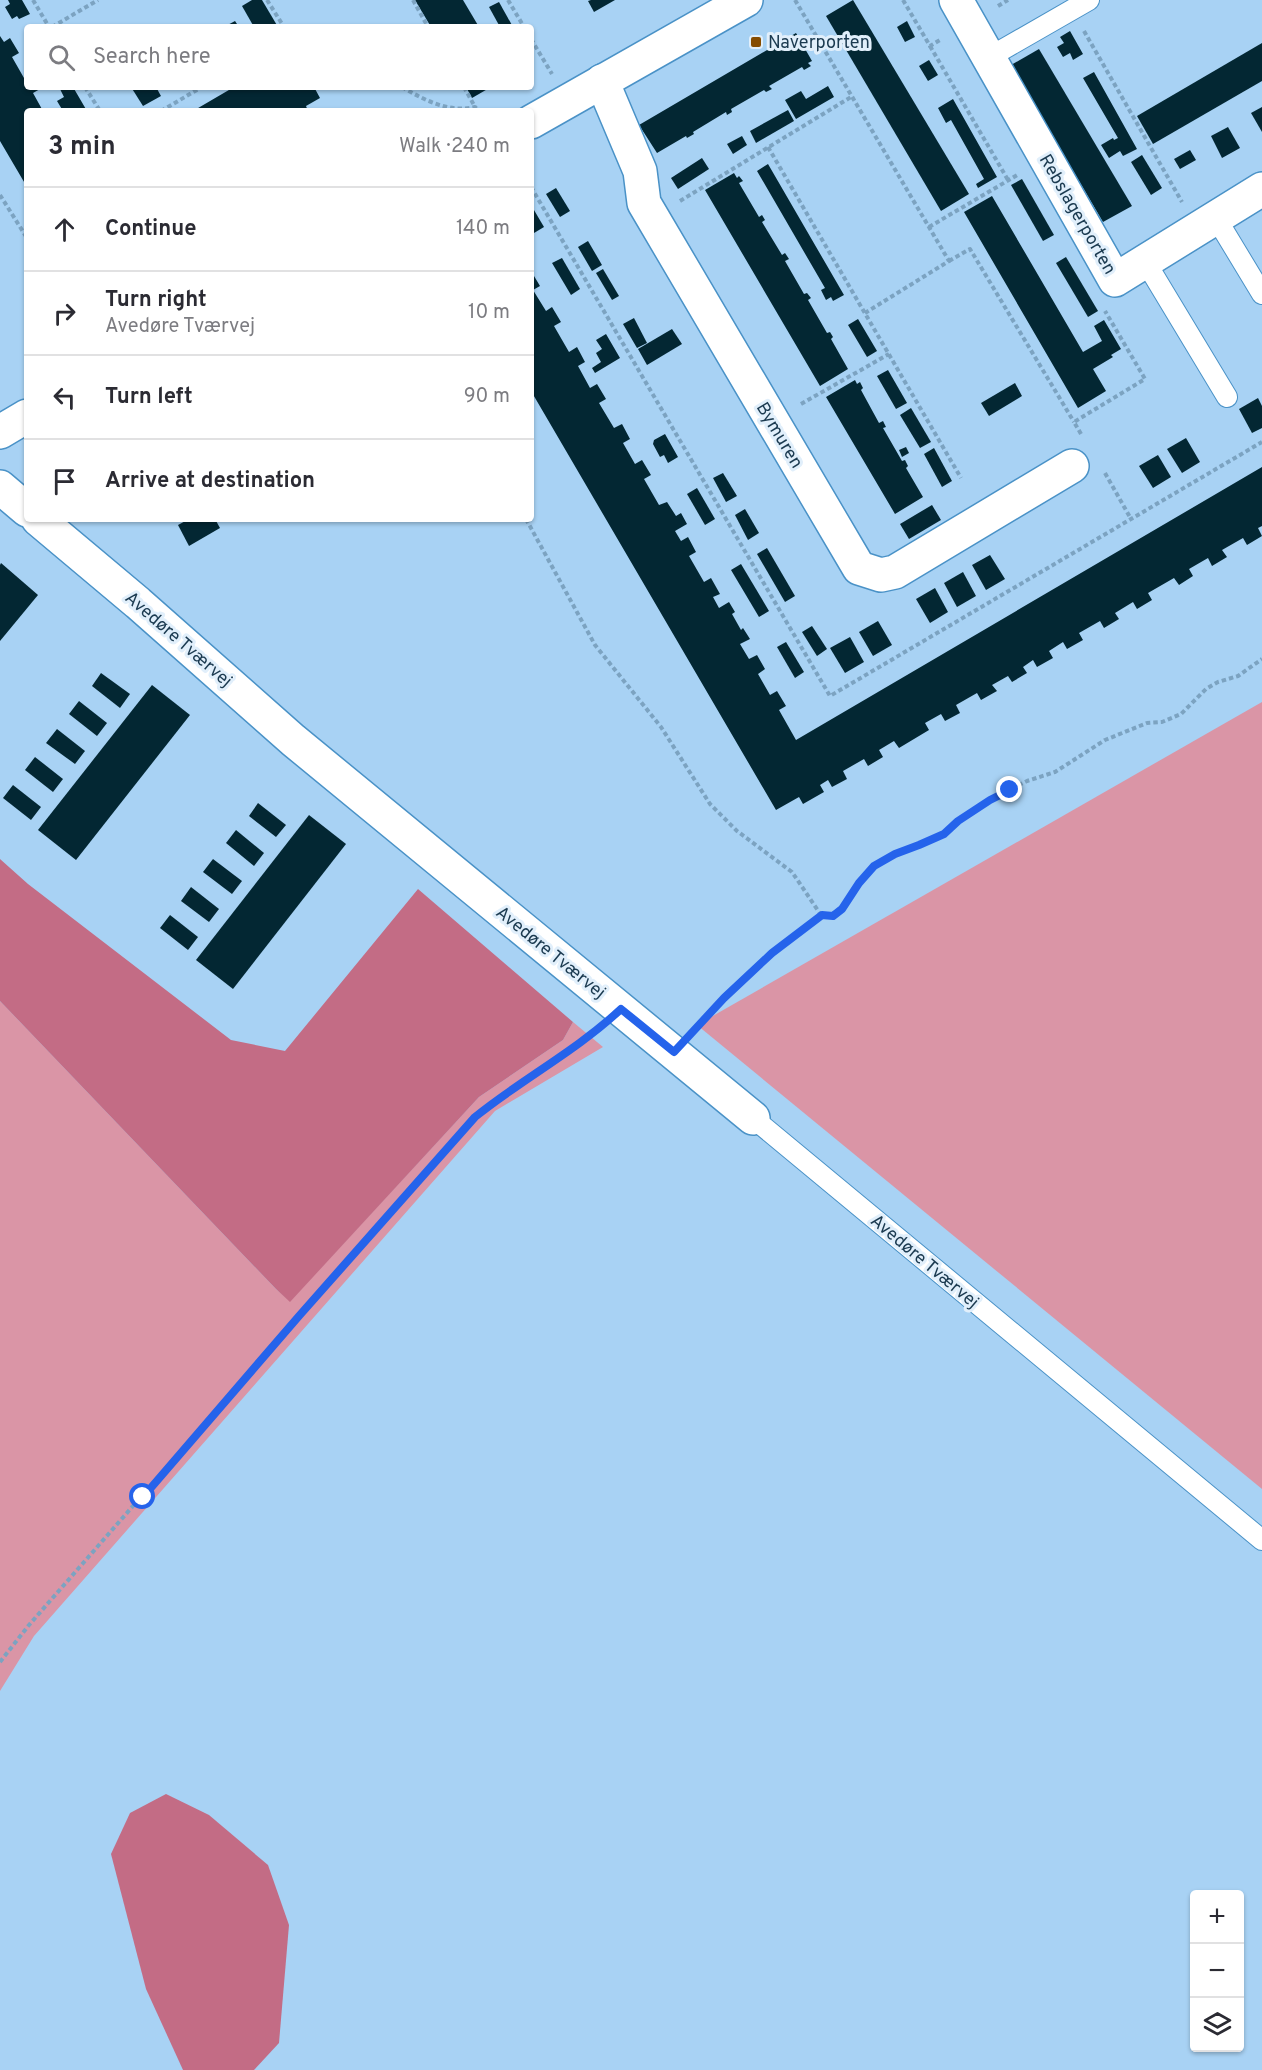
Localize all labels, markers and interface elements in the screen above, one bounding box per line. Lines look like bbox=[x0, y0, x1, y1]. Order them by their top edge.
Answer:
search box bbox=[24, 24, 534, 90]
place label: Naverporten bbox=[768, 32, 870, 55]
marker: Naverporten bbox=[749, 35, 763, 49]
icon: search bbox=[45, 41, 78, 74]
text: Search here bbox=[93, 44, 211, 71]
text: 3 min bbox=[48, 131, 116, 164]
text: Walk · 240 m bbox=[399, 134, 510, 160]
street label: Rebslagerporten bbox=[1033, 150, 1120, 279]
icon: ahead bbox=[48, 213, 81, 246]
text: Continue bbox=[105, 216, 196, 243]
text: 140 m bbox=[456, 216, 510, 242]
text: Turn right bbox=[105, 287, 207, 314]
icon: right bbox=[48, 297, 81, 330]
text: 10 m bbox=[468, 300, 510, 326]
text: Avedøre Tværvej bbox=[105, 314, 255, 340]
icon: left bbox=[48, 381, 81, 414]
text: Turn left bbox=[105, 384, 193, 411]
text: 90 m bbox=[464, 384, 510, 410]
street label: Bymuren bbox=[750, 399, 807, 473]
icon: arrive bbox=[48, 465, 81, 498]
text: Arrive at destination bbox=[105, 468, 315, 495]
street label: Avedøre Tværvej bbox=[120, 587, 237, 693]
route end bbox=[996, 776, 1022, 802]
street label: Avedøre Tværvej bbox=[490, 902, 610, 1005]
street label: Avedøre Tværvej bbox=[865, 1210, 983, 1314]
route start bbox=[129, 1483, 155, 1509]
map controls bbox=[1190, 1890, 1244, 2052]
button: + bbox=[1190, 1890, 1244, 1944]
button: − bbox=[1190, 1944, 1244, 1998]
button: layers bbox=[1190, 1998, 1244, 2052]

